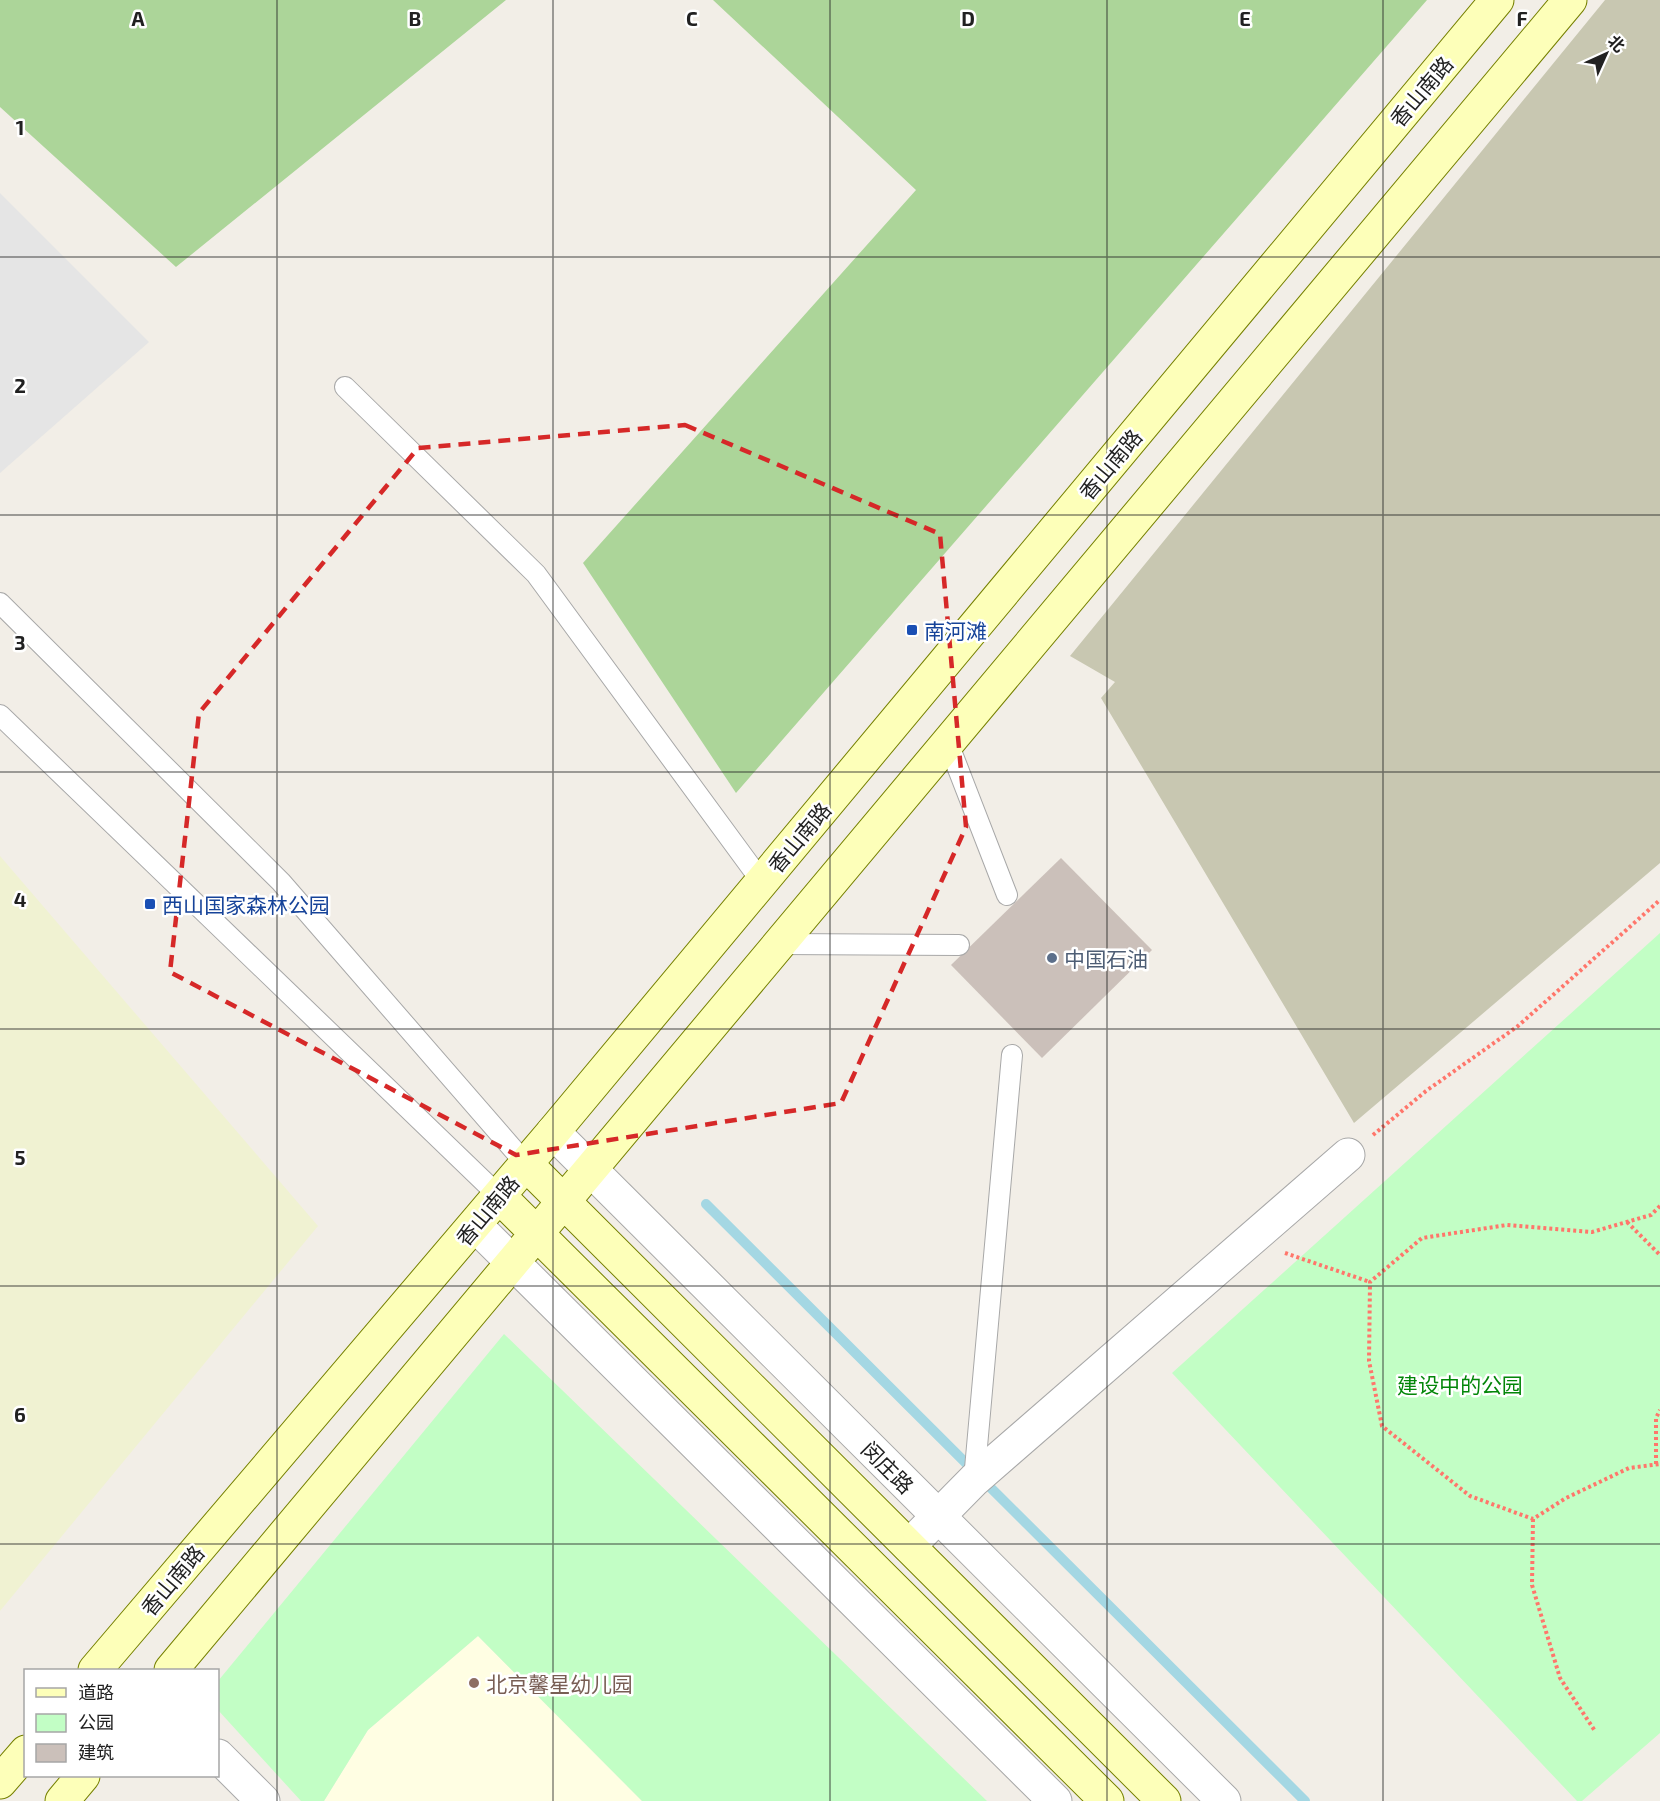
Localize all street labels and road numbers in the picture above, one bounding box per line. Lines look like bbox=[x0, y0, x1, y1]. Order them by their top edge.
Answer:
street label: 香山南路 bbox=[1384, 51, 1458, 131]
street label: 香山南路 bbox=[1073, 424, 1147, 504]
street label: 香山南路 bbox=[762, 797, 836, 877]
street label: 香山南路 bbox=[450, 1170, 524, 1250]
street label: 闵庄路 bbox=[857, 1436, 919, 1498]
street label: 香山南路 bbox=[135, 1540, 209, 1620]

